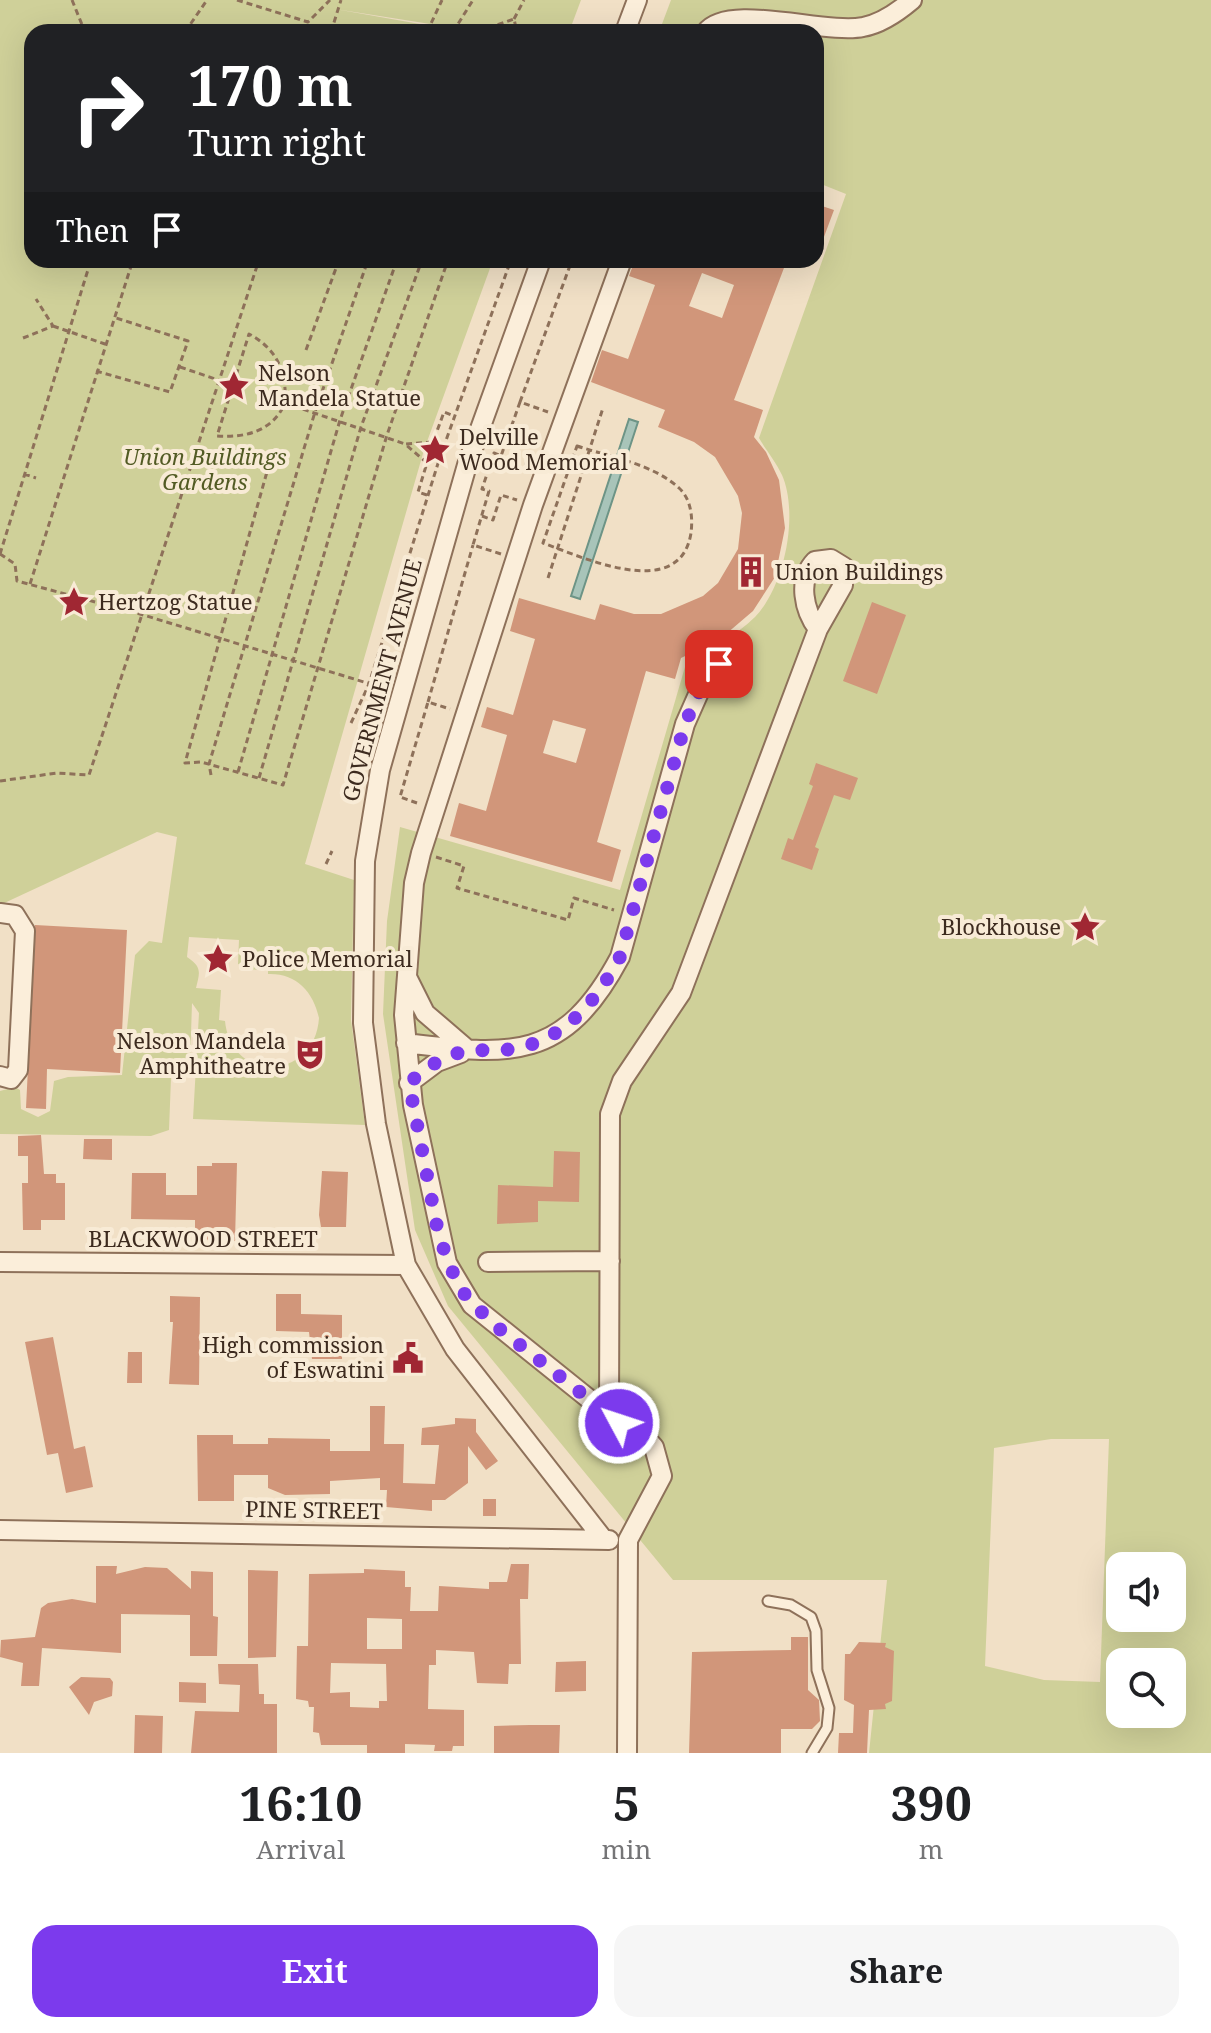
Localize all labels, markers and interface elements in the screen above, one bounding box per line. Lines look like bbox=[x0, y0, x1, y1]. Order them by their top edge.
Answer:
text: 170 m bbox=[188, 46, 353, 122]
icon: right bbox=[56, 56, 160, 160]
text: Turn right bbox=[188, 118, 366, 167]
icon: arrive bbox=[145, 208, 189, 252]
text: Then bbox=[56, 210, 129, 251]
place label: Nelson Mandela Statue bbox=[258, 357, 421, 412]
place icon: Nelson Mandela Statue bbox=[217, 369, 251, 403]
place label: Delville Wood Memorial bbox=[459, 421, 628, 476]
place icon: Delville Wood Memorial bbox=[418, 433, 452, 467]
park label: Union Buildings Gardens bbox=[123, 441, 287, 496]
street label: GOVERNMENT AVENUE bbox=[334, 555, 428, 805]
building icon: Union Buildings bbox=[734, 555, 768, 589]
place label: Union Buildings bbox=[775, 556, 943, 586]
place icon: Hertzog Statue bbox=[57, 585, 91, 619]
place label: Hertzog Statue bbox=[98, 586, 252, 616]
pin bbox=[685, 630, 753, 698]
icon: arrive bbox=[697, 642, 741, 686]
place icon: Blockhouse bbox=[1068, 910, 1102, 944]
place label: Blockhouse bbox=[941, 911, 1061, 941]
place icon: Police Memorial bbox=[201, 942, 235, 976]
place label: Police Memorial bbox=[242, 943, 413, 973]
place label: Nelson Mandela Amphitheatre bbox=[116, 1025, 286, 1080]
theatre icon: Nelson Mandela Amphitheatre bbox=[293, 1037, 327, 1071]
street label: BLACKWOOD STREET bbox=[88, 1223, 318, 1253]
place label: High commission of Eswatini bbox=[202, 1329, 384, 1384]
public building icon: High commission of Eswatini bbox=[391, 1341, 425, 1375]
position arrow bbox=[577, 1381, 661, 1465]
street label: PINE STREET bbox=[245, 1493, 384, 1525]
map controls bbox=[1106, 1552, 1186, 1728]
button: sound bbox=[1106, 1552, 1186, 1632]
button: search bbox=[1106, 1648, 1186, 1728]
text: 16:10 bbox=[239, 1770, 362, 1835]
text: 5 bbox=[613, 1770, 640, 1835]
text: 390 bbox=[890, 1770, 972, 1835]
text: Arrival bbox=[256, 1831, 345, 1867]
text: min bbox=[602, 1831, 651, 1867]
text: m bbox=[919, 1831, 943, 1867]
button: Exit bbox=[32, 1925, 598, 2017]
button: Share bbox=[614, 1925, 1179, 2017]

